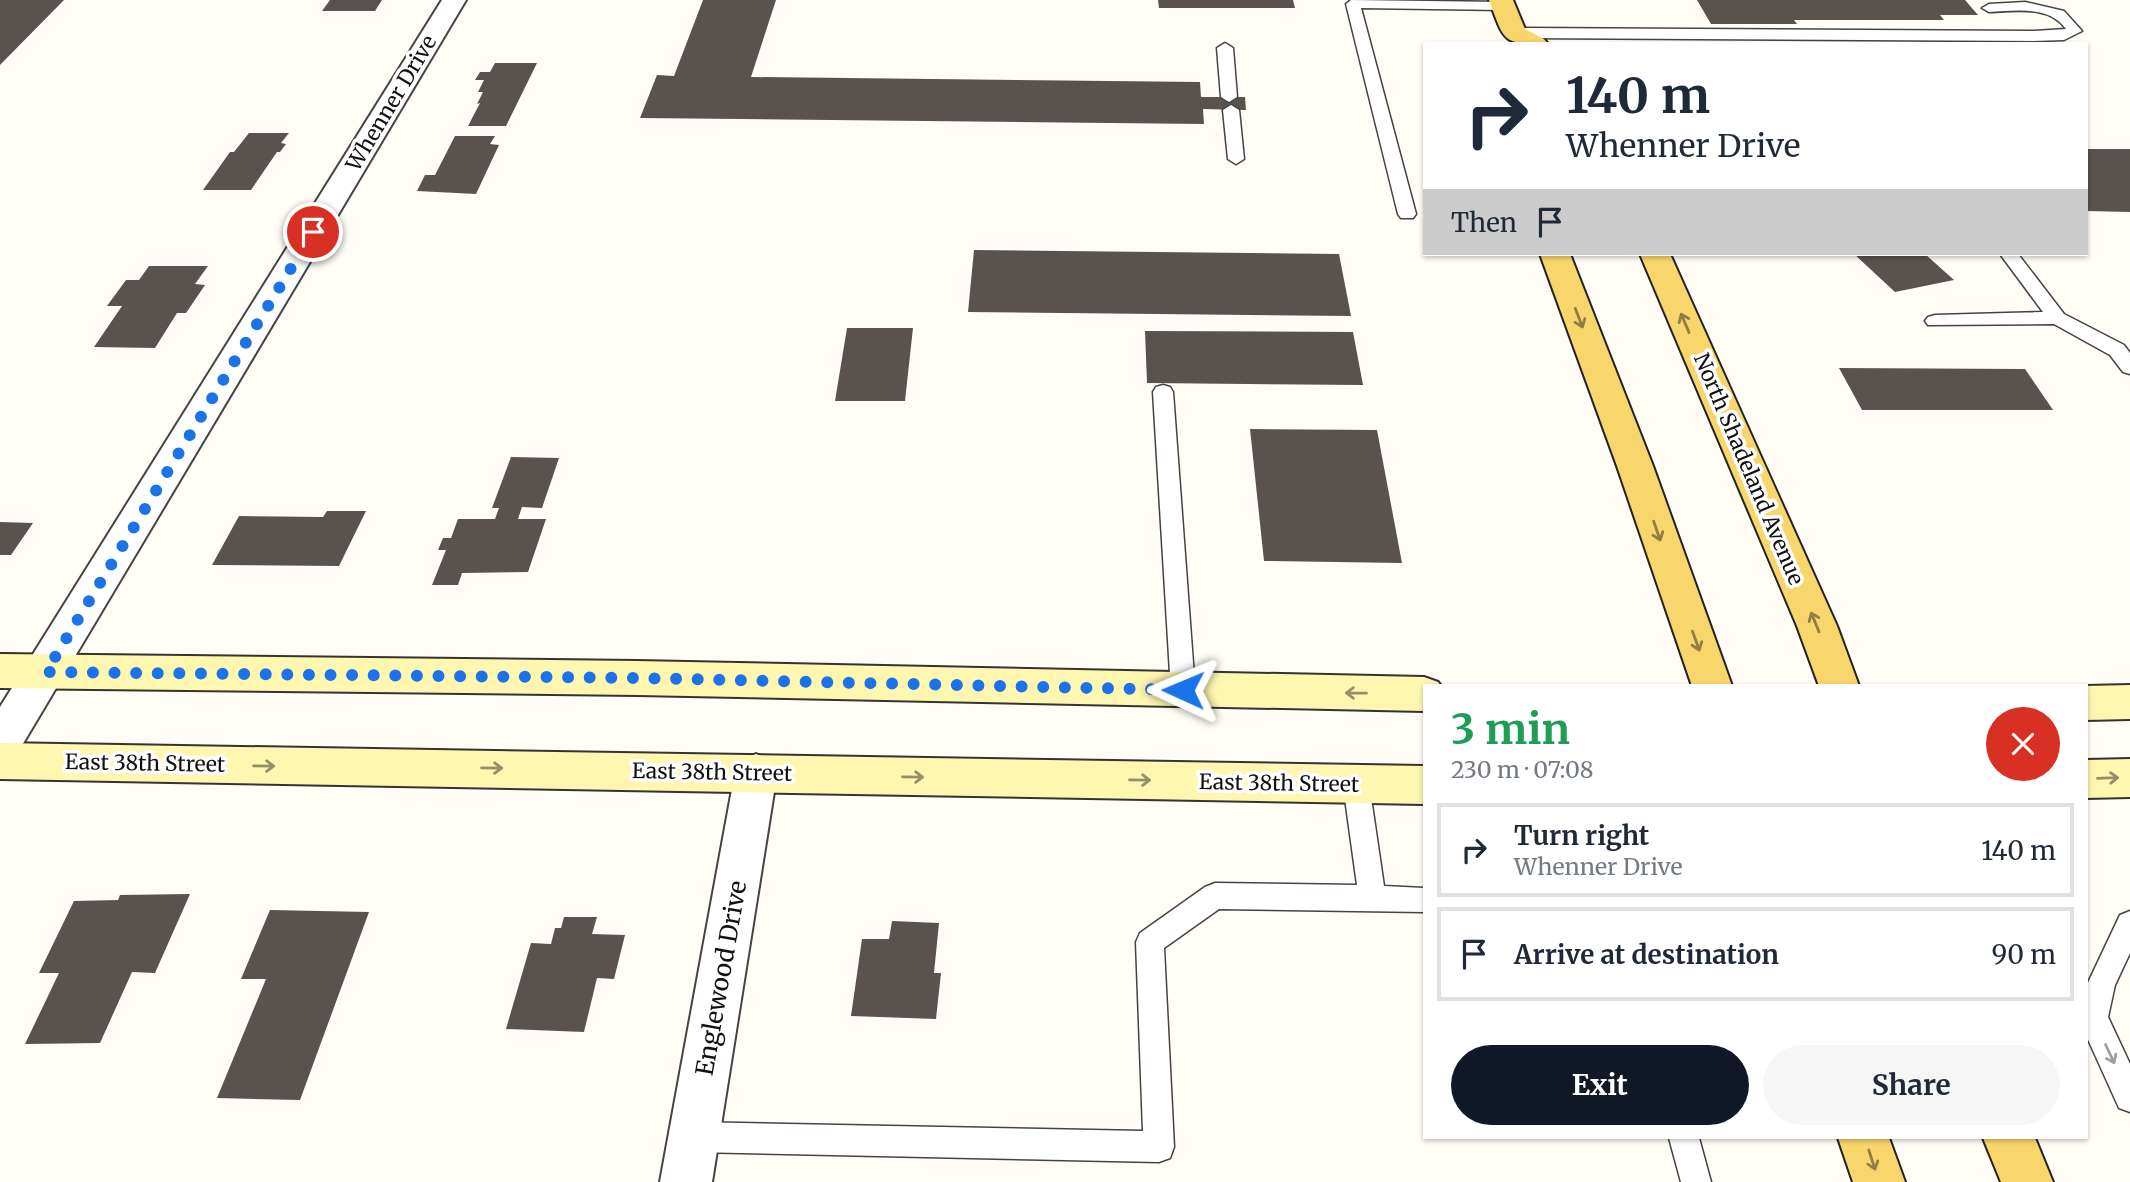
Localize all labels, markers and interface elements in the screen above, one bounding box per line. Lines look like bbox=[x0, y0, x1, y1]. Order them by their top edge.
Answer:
street label: Whenner Drive bbox=[339, 30, 442, 177]
text: 140 m bbox=[1566, 65, 1710, 126]
icon: right bbox=[1451, 70, 1542, 161]
text: Whenner Drive bbox=[1566, 126, 1800, 166]
pin bbox=[283, 202, 343, 262]
icon: arrive bbox=[1531, 203, 1569, 241]
text: Then bbox=[1451, 206, 1517, 239]
icon: arrive bbox=[294, 213, 332, 251]
one-way arrow bbox=[1574, 306, 1587, 328]
one-way arrow bbox=[1678, 313, 1691, 335]
street label: North Shadeland Avenue bbox=[1688, 349, 1810, 589]
one-way arrow bbox=[1652, 520, 1664, 542]
one-way arrow bbox=[1807, 612, 1820, 633]
one-way arrow bbox=[1691, 630, 1703, 652]
position arrow bbox=[1146, 653, 1220, 727]
one-way arrow bbox=[1345, 686, 1368, 700]
text: 3 min bbox=[1451, 703, 1570, 755]
button: close bbox=[1986, 707, 2060, 781]
street label: East 38th Street bbox=[65, 748, 225, 778]
text: 230 m · 07:08 bbox=[1451, 755, 1593, 784]
street label: East 38th Street bbox=[632, 757, 792, 787]
one-way arrow bbox=[252, 759, 275, 772]
one-way arrow bbox=[480, 761, 503, 775]
street label: East 38th Street bbox=[1199, 768, 1359, 798]
one-way arrow bbox=[901, 770, 924, 783]
one-way arrow bbox=[2096, 772, 2119, 785]
one-way arrow bbox=[1129, 774, 1152, 787]
text: Turn right bbox=[1514, 819, 1649, 852]
icon: right bbox=[1455, 831, 1493, 869]
text: 140 m bbox=[1981, 834, 2056, 867]
text: Whenner Drive bbox=[1514, 852, 1682, 881]
street label: Englewood Drive bbox=[689, 878, 753, 1078]
icon: arrive bbox=[1455, 935, 1493, 973]
text: Arrive at destination bbox=[1514, 938, 1779, 971]
text: 90 m bbox=[1992, 938, 2056, 971]
one-way arrow bbox=[2103, 1043, 2117, 1064]
button: Exit bbox=[1451, 1045, 1749, 1125]
button: Share bbox=[1763, 1045, 2060, 1125]
one-way arrow bbox=[1866, 1148, 1879, 1170]

